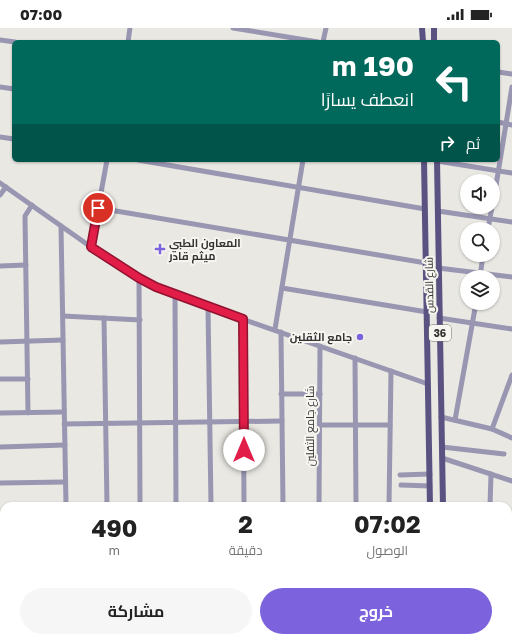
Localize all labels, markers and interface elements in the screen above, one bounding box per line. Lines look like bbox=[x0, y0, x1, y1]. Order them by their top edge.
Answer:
text: 07:00 bbox=[20, 5, 62, 23]
text: 190 m bbox=[332, 49, 414, 82]
icon: left bbox=[428, 56, 480, 108]
text: انعطف يسارًا bbox=[321, 88, 414, 110]
icon: right bbox=[436, 132, 458, 154]
text: ثم bbox=[466, 134, 480, 152]
map controls bbox=[460, 174, 500, 310]
button: sound bbox=[460, 174, 500, 214]
pin bbox=[81, 191, 115, 225]
icon: arrive bbox=[87, 197, 109, 219]
button: search bbox=[460, 222, 500, 262]
place label: المعاون الطبي ميثم قادر bbox=[168, 236, 241, 264]
marker: المعاون الطبي ميثم قادر bbox=[154, 243, 166, 255]
street label: شارع القدس bbox=[422, 257, 437, 313]
button: layers bbox=[460, 270, 500, 310]
road number: 36 bbox=[429, 325, 451, 341]
place label: جامع الثقلين bbox=[290, 330, 352, 345]
marker: جامع الثقلين bbox=[355, 332, 365, 342]
street label: شارع جامع الثقلين bbox=[303, 386, 318, 466]
position arrow bbox=[223, 429, 265, 471]
text: 2 bbox=[238, 509, 253, 538]
text: 07:02 bbox=[354, 509, 421, 538]
text: 490 bbox=[91, 513, 137, 542]
text: m bbox=[109, 542, 120, 558]
text: دقيقة bbox=[229, 542, 263, 558]
text: الوصول bbox=[367, 542, 408, 558]
button: مشاركة bbox=[20, 588, 252, 634]
button: خروج bbox=[260, 588, 492, 634]

